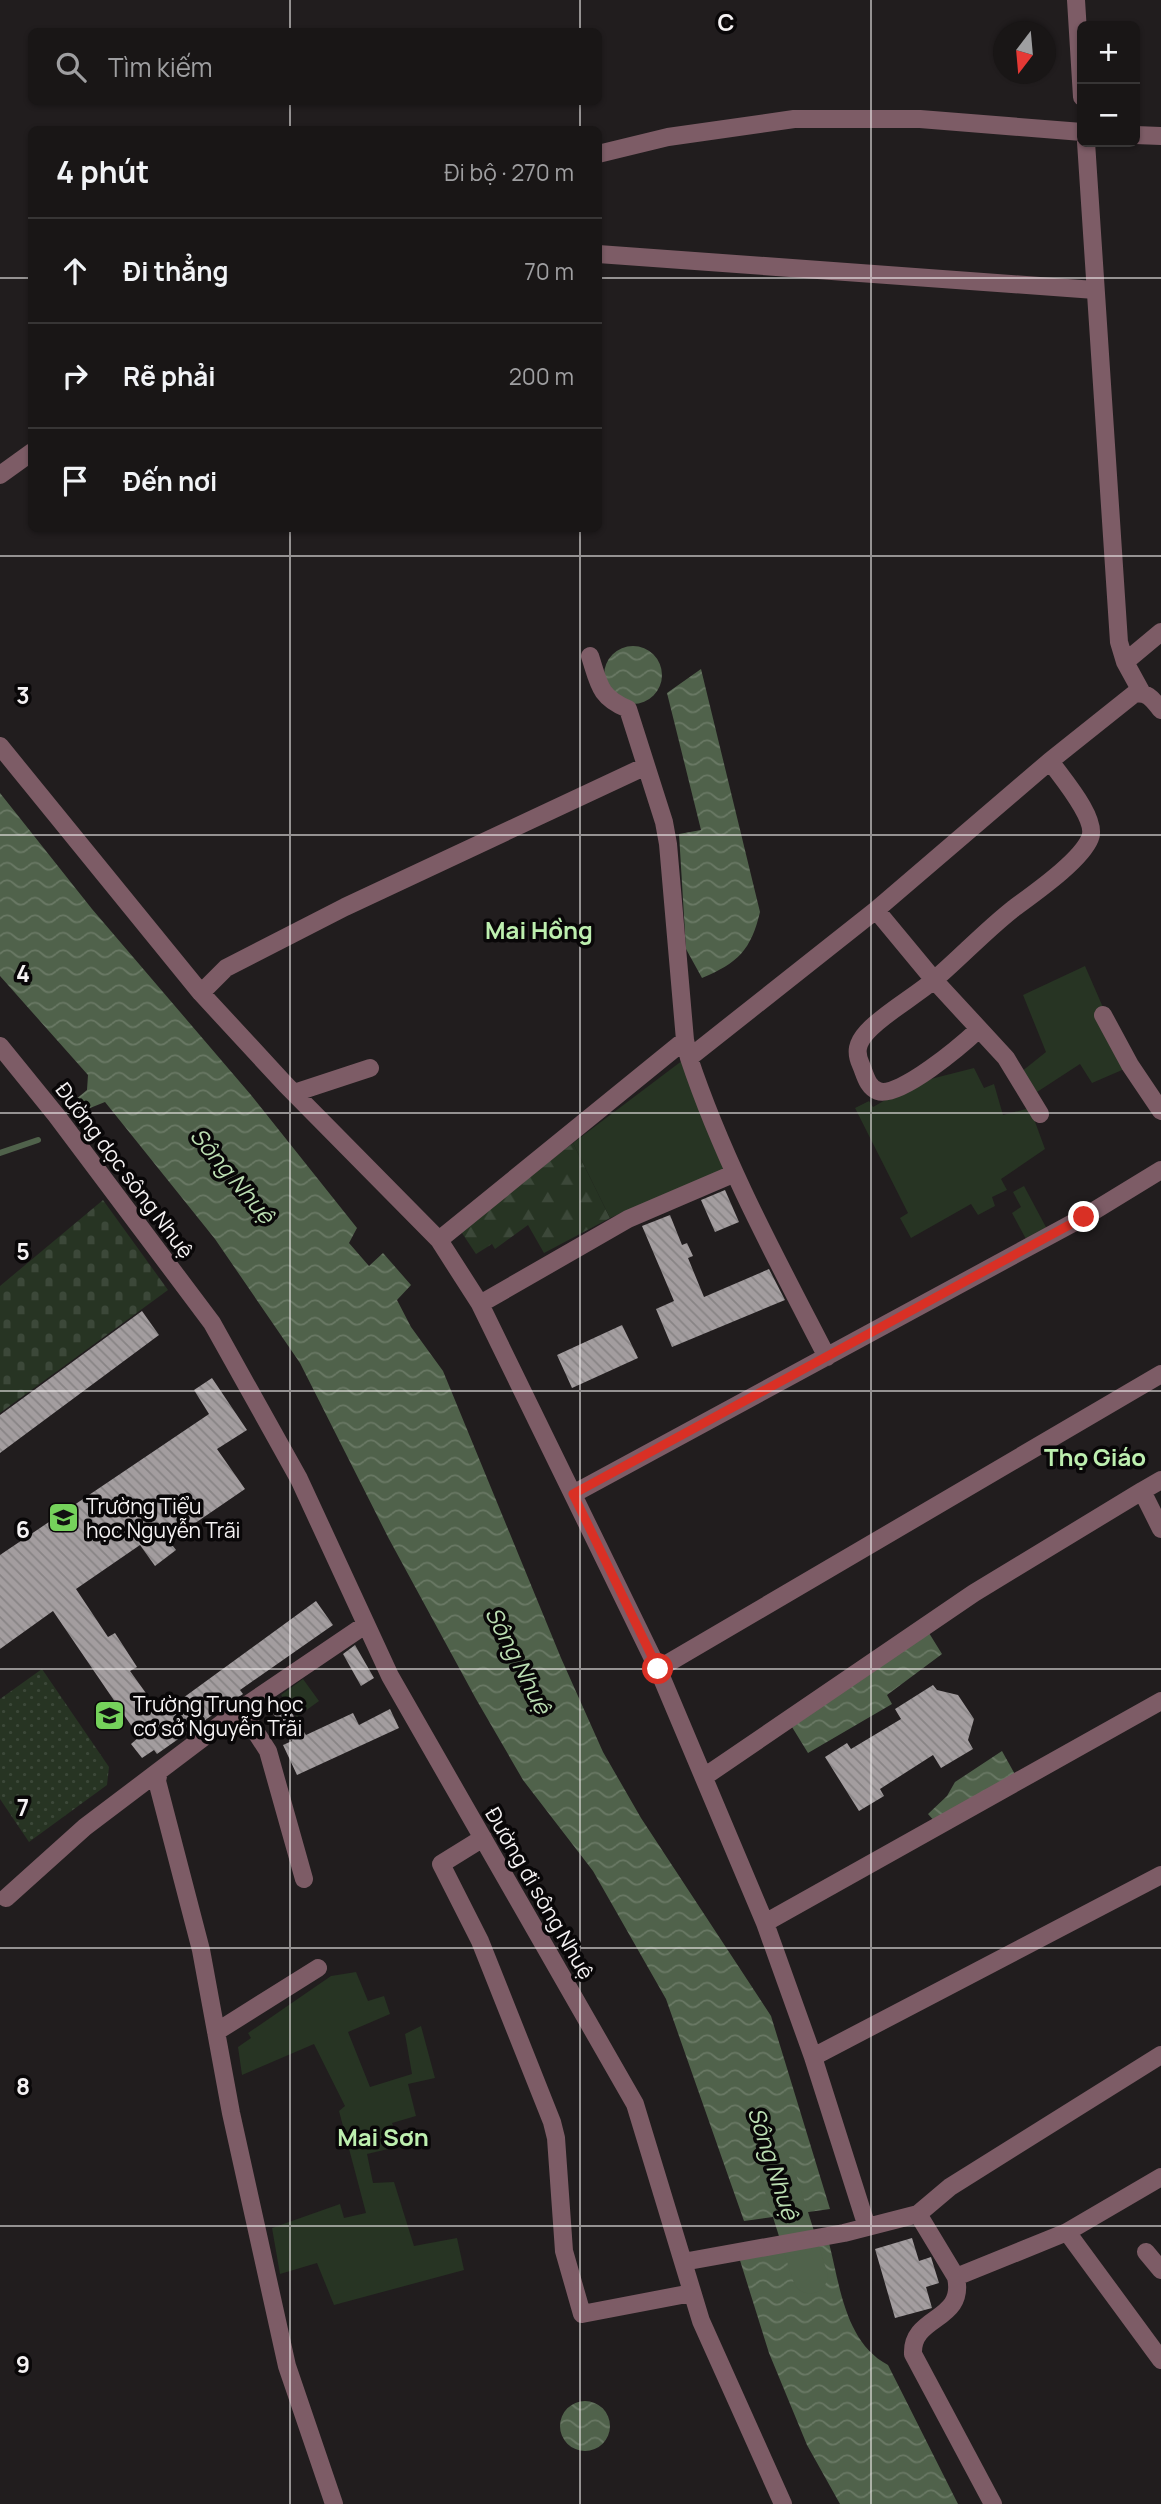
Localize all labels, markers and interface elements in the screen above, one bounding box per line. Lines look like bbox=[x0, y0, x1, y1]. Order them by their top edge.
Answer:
text: C bbox=[718, 6, 735, 38]
north arrow bbox=[993, 21, 1056, 84]
map controls bbox=[1077, 21, 1140, 147]
button: + bbox=[1077, 21, 1140, 84]
search box bbox=[28, 28, 602, 105]
icon: search bbox=[52, 48, 90, 86]
text: Tìm kiếm bbox=[108, 49, 213, 85]
button: − bbox=[1077, 84, 1140, 147]
text: 4 phút bbox=[56, 151, 149, 192]
text: Đi bộ · 270 m bbox=[444, 156, 574, 188]
icon: ahead bbox=[56, 252, 94, 290]
text: Đi thẳng bbox=[123, 253, 229, 289]
text: 70 m bbox=[524, 255, 574, 287]
icon: right bbox=[56, 357, 94, 395]
text: Rẽ phải bbox=[123, 358, 216, 394]
text: 200 m bbox=[509, 360, 574, 392]
icon: arrive bbox=[56, 462, 94, 500]
text: Đến nơi bbox=[123, 463, 217, 499]
text: 3 bbox=[16, 679, 30, 711]
district label: Mai Hồng bbox=[485, 913, 593, 946]
text: 4 bbox=[16, 957, 30, 989]
street label: Đường dọc sông Nhuệ bbox=[50, 1076, 200, 1264]
water label: Sông Nhuệ bbox=[183, 1120, 284, 1231]
route end bbox=[1068, 1201, 1099, 1232]
text: 5 bbox=[16, 1235, 30, 1267]
district label: Thọ Giáo bbox=[1044, 1440, 1146, 1473]
place label: Trường Tiểu học Nguyễn Trãi bbox=[86, 1492, 241, 1544]
school or university icon: Trường Tiểu học Nguyễn Trãi bbox=[46, 1501, 80, 1535]
text: 6 bbox=[16, 1513, 30, 1545]
water label: Sông Nhuệ bbox=[478, 1601, 560, 1720]
route start bbox=[642, 1653, 673, 1684]
place label: Trường Trung học cơ sở Nguyễn Trãi bbox=[133, 1690, 304, 1742]
school or university icon: Trường Trung học cơ sở Nguyễn Trãi bbox=[93, 1699, 127, 1733]
text: 7 bbox=[17, 1791, 29, 1823]
street label: Đường đi sông Nhuệ bbox=[479, 1802, 601, 1984]
text: 8 bbox=[16, 2070, 30, 2102]
water label: Sông Nhuệ bbox=[741, 2103, 808, 2225]
district label: Mai Sơn bbox=[337, 2120, 429, 2153]
text: 9 bbox=[16, 2348, 30, 2380]

